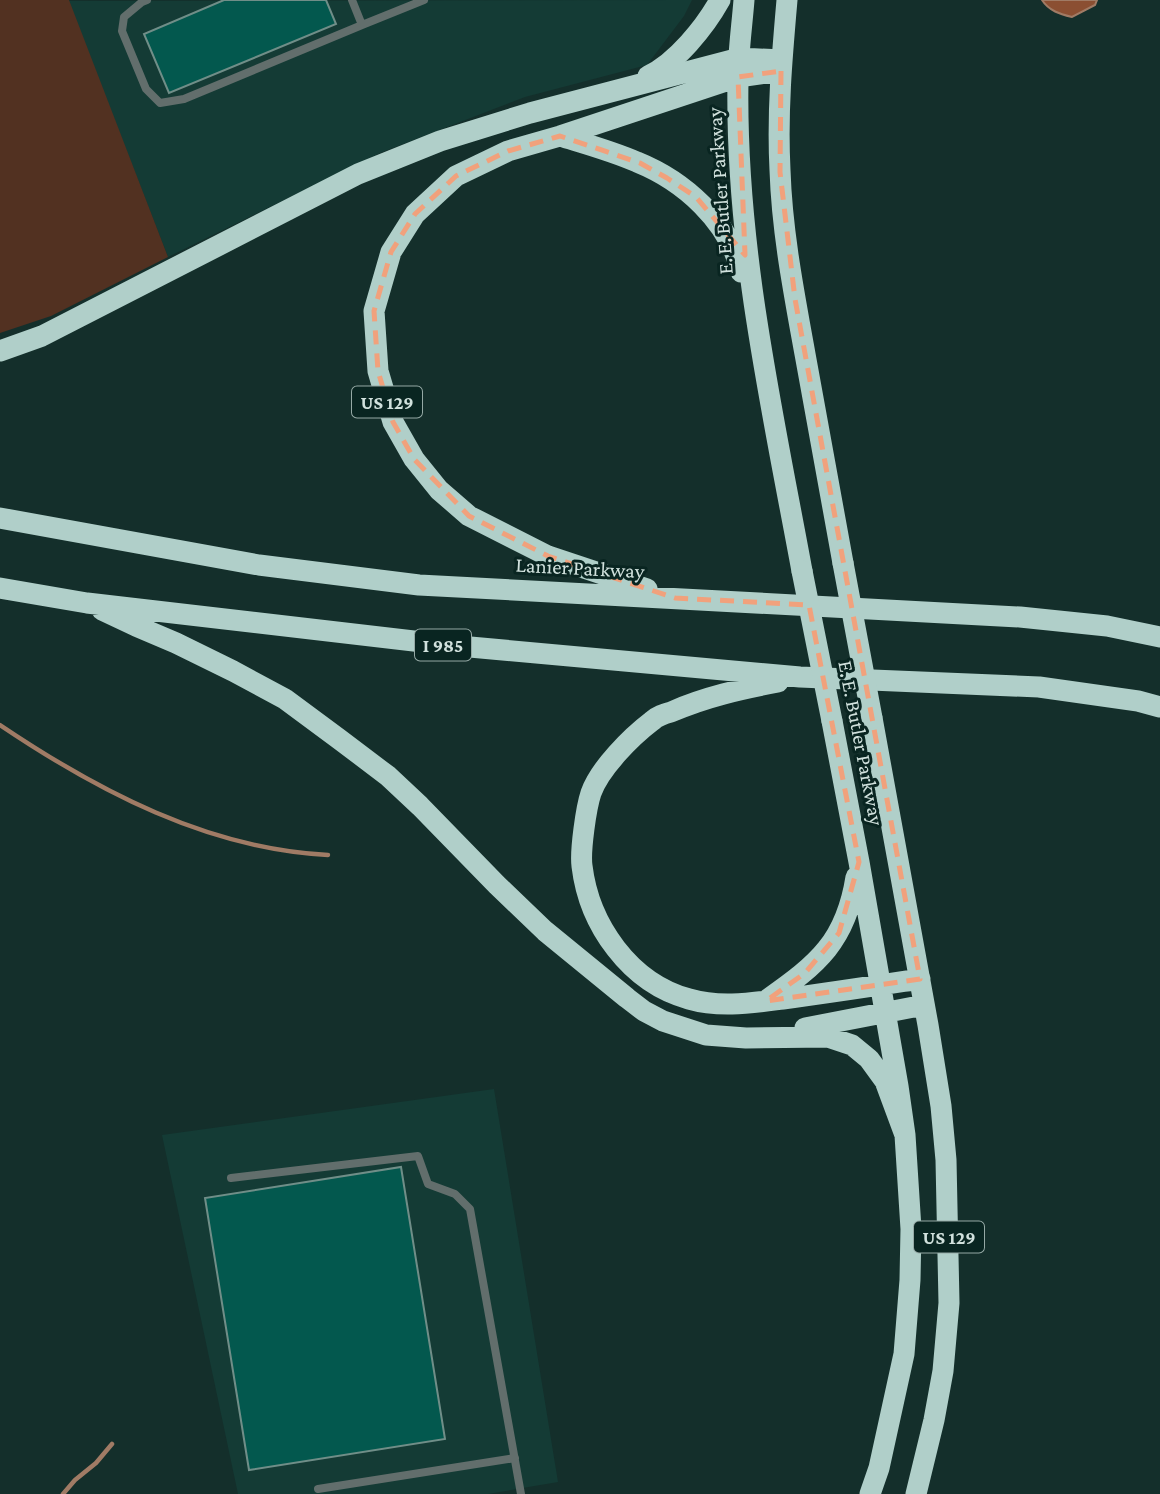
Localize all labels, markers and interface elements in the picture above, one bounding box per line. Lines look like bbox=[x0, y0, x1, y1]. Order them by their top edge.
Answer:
street label: E. E. Butler Parkway bbox=[702, 106, 738, 275]
road number: US 129 bbox=[352, 386, 422, 418]
street label: Lanier Parkway bbox=[515, 553, 645, 583]
road number: I 985 bbox=[415, 630, 471, 660]
street label: E. E. Butler Parkway bbox=[833, 658, 889, 828]
road number: US 129 bbox=[914, 1222, 984, 1252]

